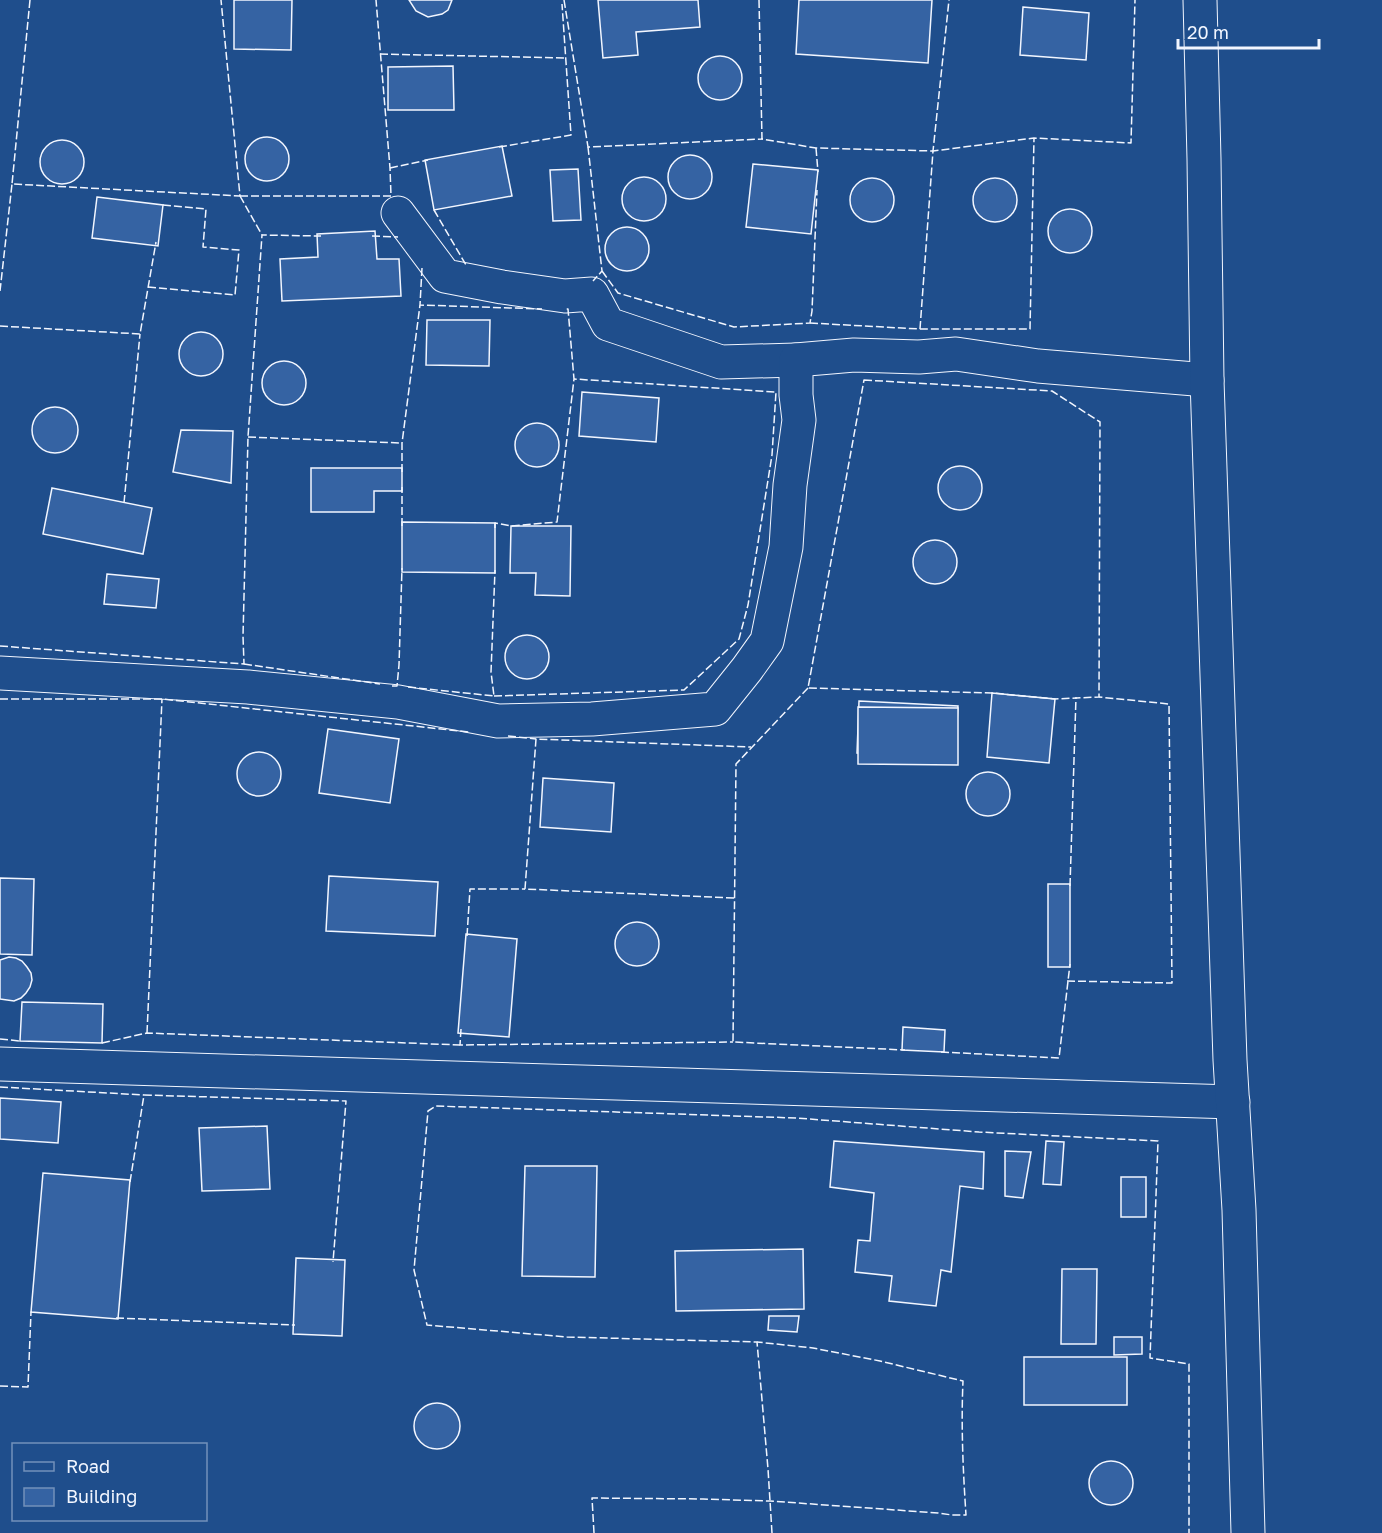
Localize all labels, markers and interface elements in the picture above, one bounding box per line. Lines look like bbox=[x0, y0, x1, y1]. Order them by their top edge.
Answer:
scale bar bbox=[1178, 12, 1319, 50]
text: 20 m bbox=[1187, 21, 1229, 43]
legend bbox=[12, 1443, 207, 1521]
text: Road bbox=[66, 1455, 110, 1477]
text: Building bbox=[66, 1485, 137, 1507]

